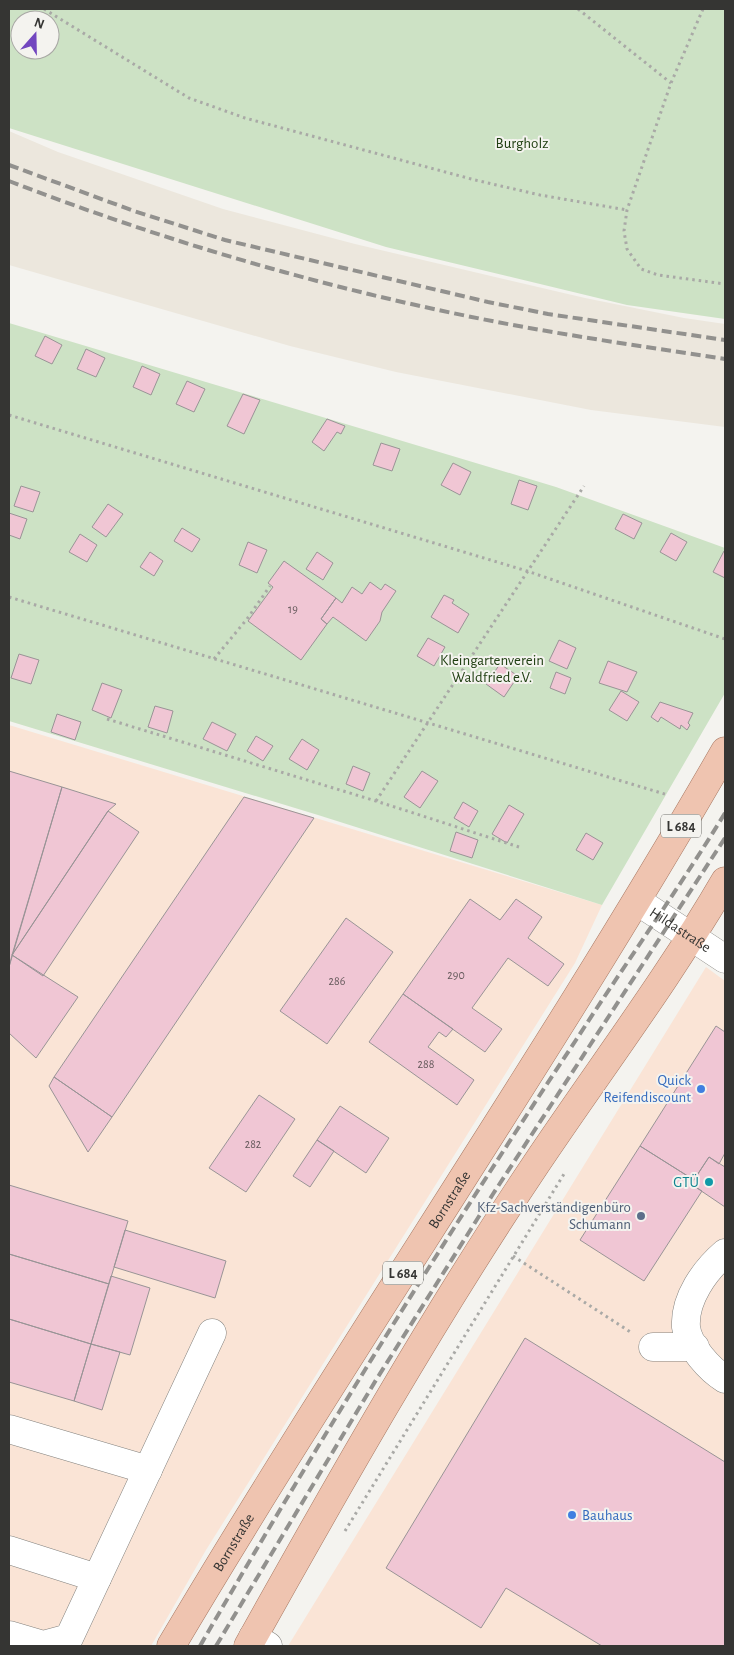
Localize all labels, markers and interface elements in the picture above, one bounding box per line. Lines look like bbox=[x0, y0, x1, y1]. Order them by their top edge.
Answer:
north arrow bbox=[10, 10, 60, 60]
text: N bbox=[32, 15, 46, 32]
park label: Burgholz bbox=[496, 136, 548, 151]
house number: 19 bbox=[288, 603, 298, 615]
park label: Kleingartenverein Waldfried e.V. bbox=[440, 653, 544, 685]
road number: L 684 bbox=[661, 814, 701, 838]
street label: Hildastraße bbox=[647, 905, 713, 955]
house number: 290 bbox=[447, 969, 465, 981]
house number: 286 bbox=[329, 975, 346, 987]
house number: 288 bbox=[418, 1058, 435, 1070]
place label: Quick Reifendiscount bbox=[604, 1073, 691, 1105]
marker: Quick Reifendiscount bbox=[695, 1083, 707, 1095]
house number: 282 bbox=[245, 1138, 262, 1150]
street label: Bornstraße bbox=[426, 1168, 473, 1231]
place label: GTÜ bbox=[673, 1173, 699, 1190]
marker: GTÜ bbox=[703, 1176, 715, 1188]
place label: Kfz-Sachverständigenbüro Schumann bbox=[477, 1200, 631, 1232]
marker: Kfz-Sachverständigenbüro Schumann bbox=[635, 1210, 647, 1222]
road number: L 684 bbox=[383, 1262, 423, 1284]
place label: Bauhaus bbox=[582, 1508, 633, 1523]
marker: Bauhaus bbox=[566, 1509, 578, 1521]
street label: Bornstraße bbox=[211, 1511, 257, 1574]

